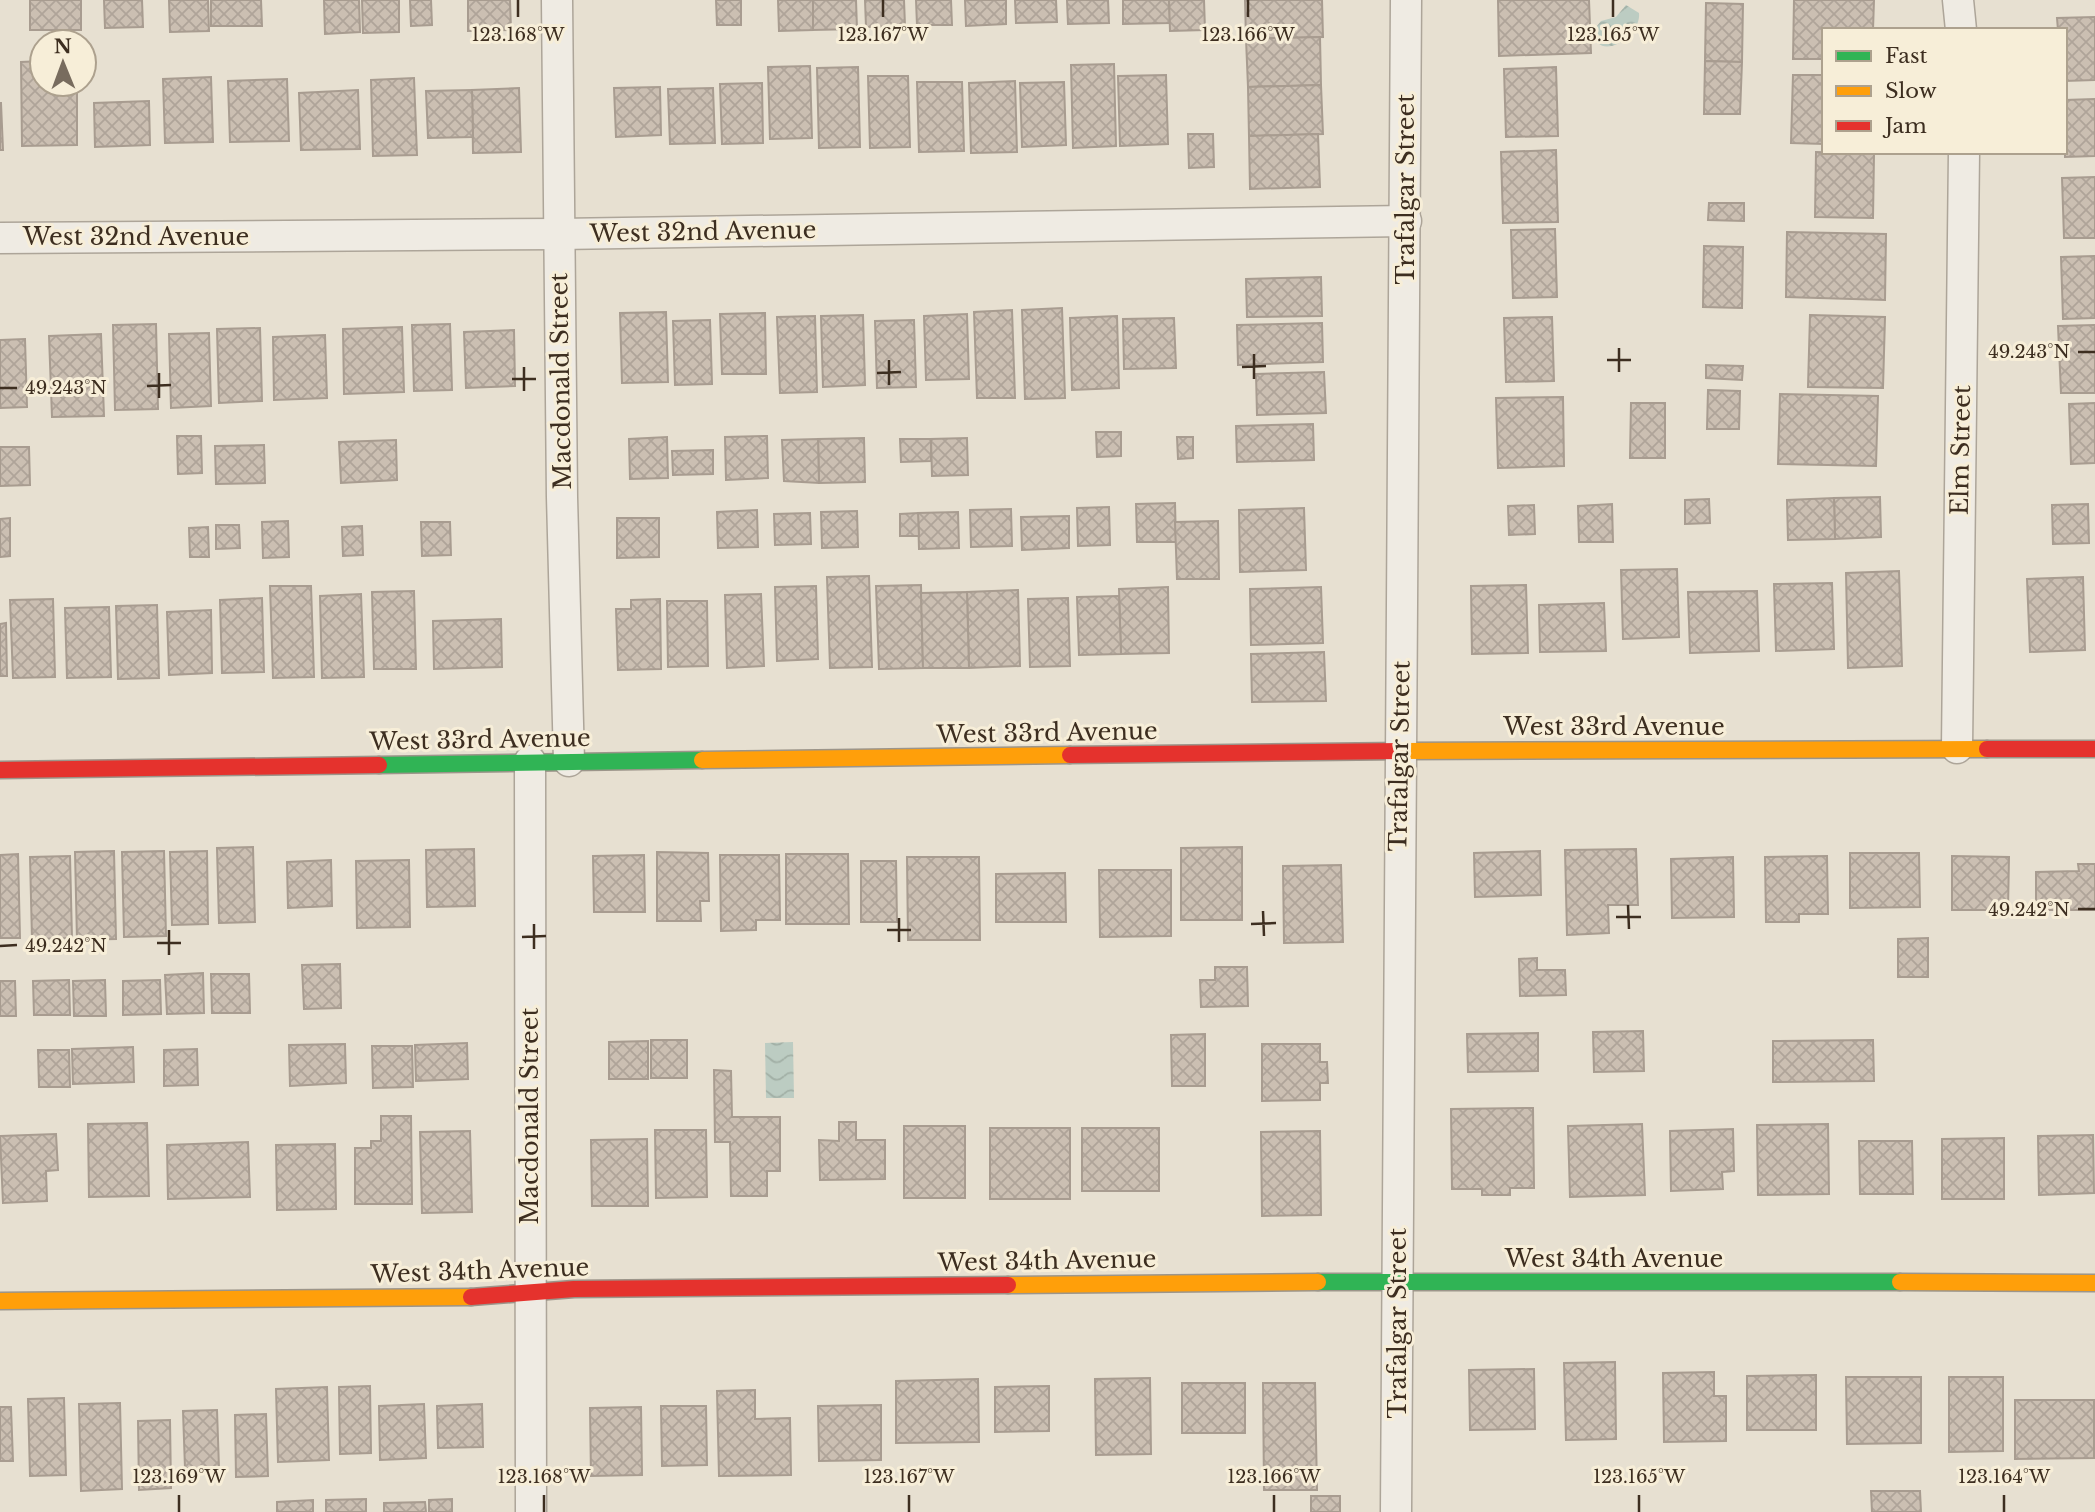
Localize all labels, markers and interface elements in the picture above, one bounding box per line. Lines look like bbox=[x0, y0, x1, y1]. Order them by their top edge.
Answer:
text: 123.168°W bbox=[472, 24, 565, 46]
text: 123.167°W bbox=[837, 24, 929, 46]
text: 123.166°W bbox=[1201, 24, 1296, 46]
text: 123.165°W bbox=[1567, 24, 1660, 46]
north arrow bbox=[28, 28, 98, 98]
legend bbox=[1822, 28, 2067, 154]
text: N bbox=[54, 35, 72, 58]
text: Fast bbox=[1885, 43, 1927, 69]
text: Slow bbox=[1885, 78, 1937, 104]
street label: Trafalgar Street bbox=[1391, 94, 1420, 284]
text: Jam bbox=[1882, 113, 1927, 139]
street label: West 32nd Avenue bbox=[588, 215, 817, 248]
street label: West 32nd Avenue bbox=[22, 222, 249, 251]
street label: Macdonald Street bbox=[544, 272, 577, 490]
text: 49.243°N bbox=[1988, 341, 2070, 363]
text: 49.243°N bbox=[25, 377, 107, 399]
street label: Elm Street bbox=[1945, 385, 1976, 515]
street label: Trafalgar Street bbox=[1383, 660, 1416, 852]
street label: West 33rd Avenue bbox=[1502, 712, 1725, 741]
street label: West 33rd Avenue bbox=[935, 716, 1158, 749]
street label: West 33rd Avenue bbox=[368, 723, 591, 756]
text: 49.242°N bbox=[1988, 899, 2070, 921]
text: 49.242°N bbox=[25, 935, 107, 957]
street label: Macdonald Street bbox=[515, 1007, 544, 1225]
street label: Trafalgar Street bbox=[1383, 1228, 1412, 1418]
street label: West 34th Avenue bbox=[936, 1244, 1157, 1277]
street label: West 34th Avenue bbox=[1504, 1244, 1723, 1273]
street label: West 34th Avenue bbox=[369, 1252, 590, 1289]
text: 123.169°W bbox=[132, 1466, 227, 1488]
text: 123.168°W bbox=[498, 1466, 591, 1488]
text: 123.167°W bbox=[863, 1466, 955, 1488]
text: 123.166°W bbox=[1227, 1466, 1322, 1488]
text: 123.165°W bbox=[1593, 1466, 1686, 1488]
text: 123.164°W bbox=[1958, 1466, 2051, 1488]

